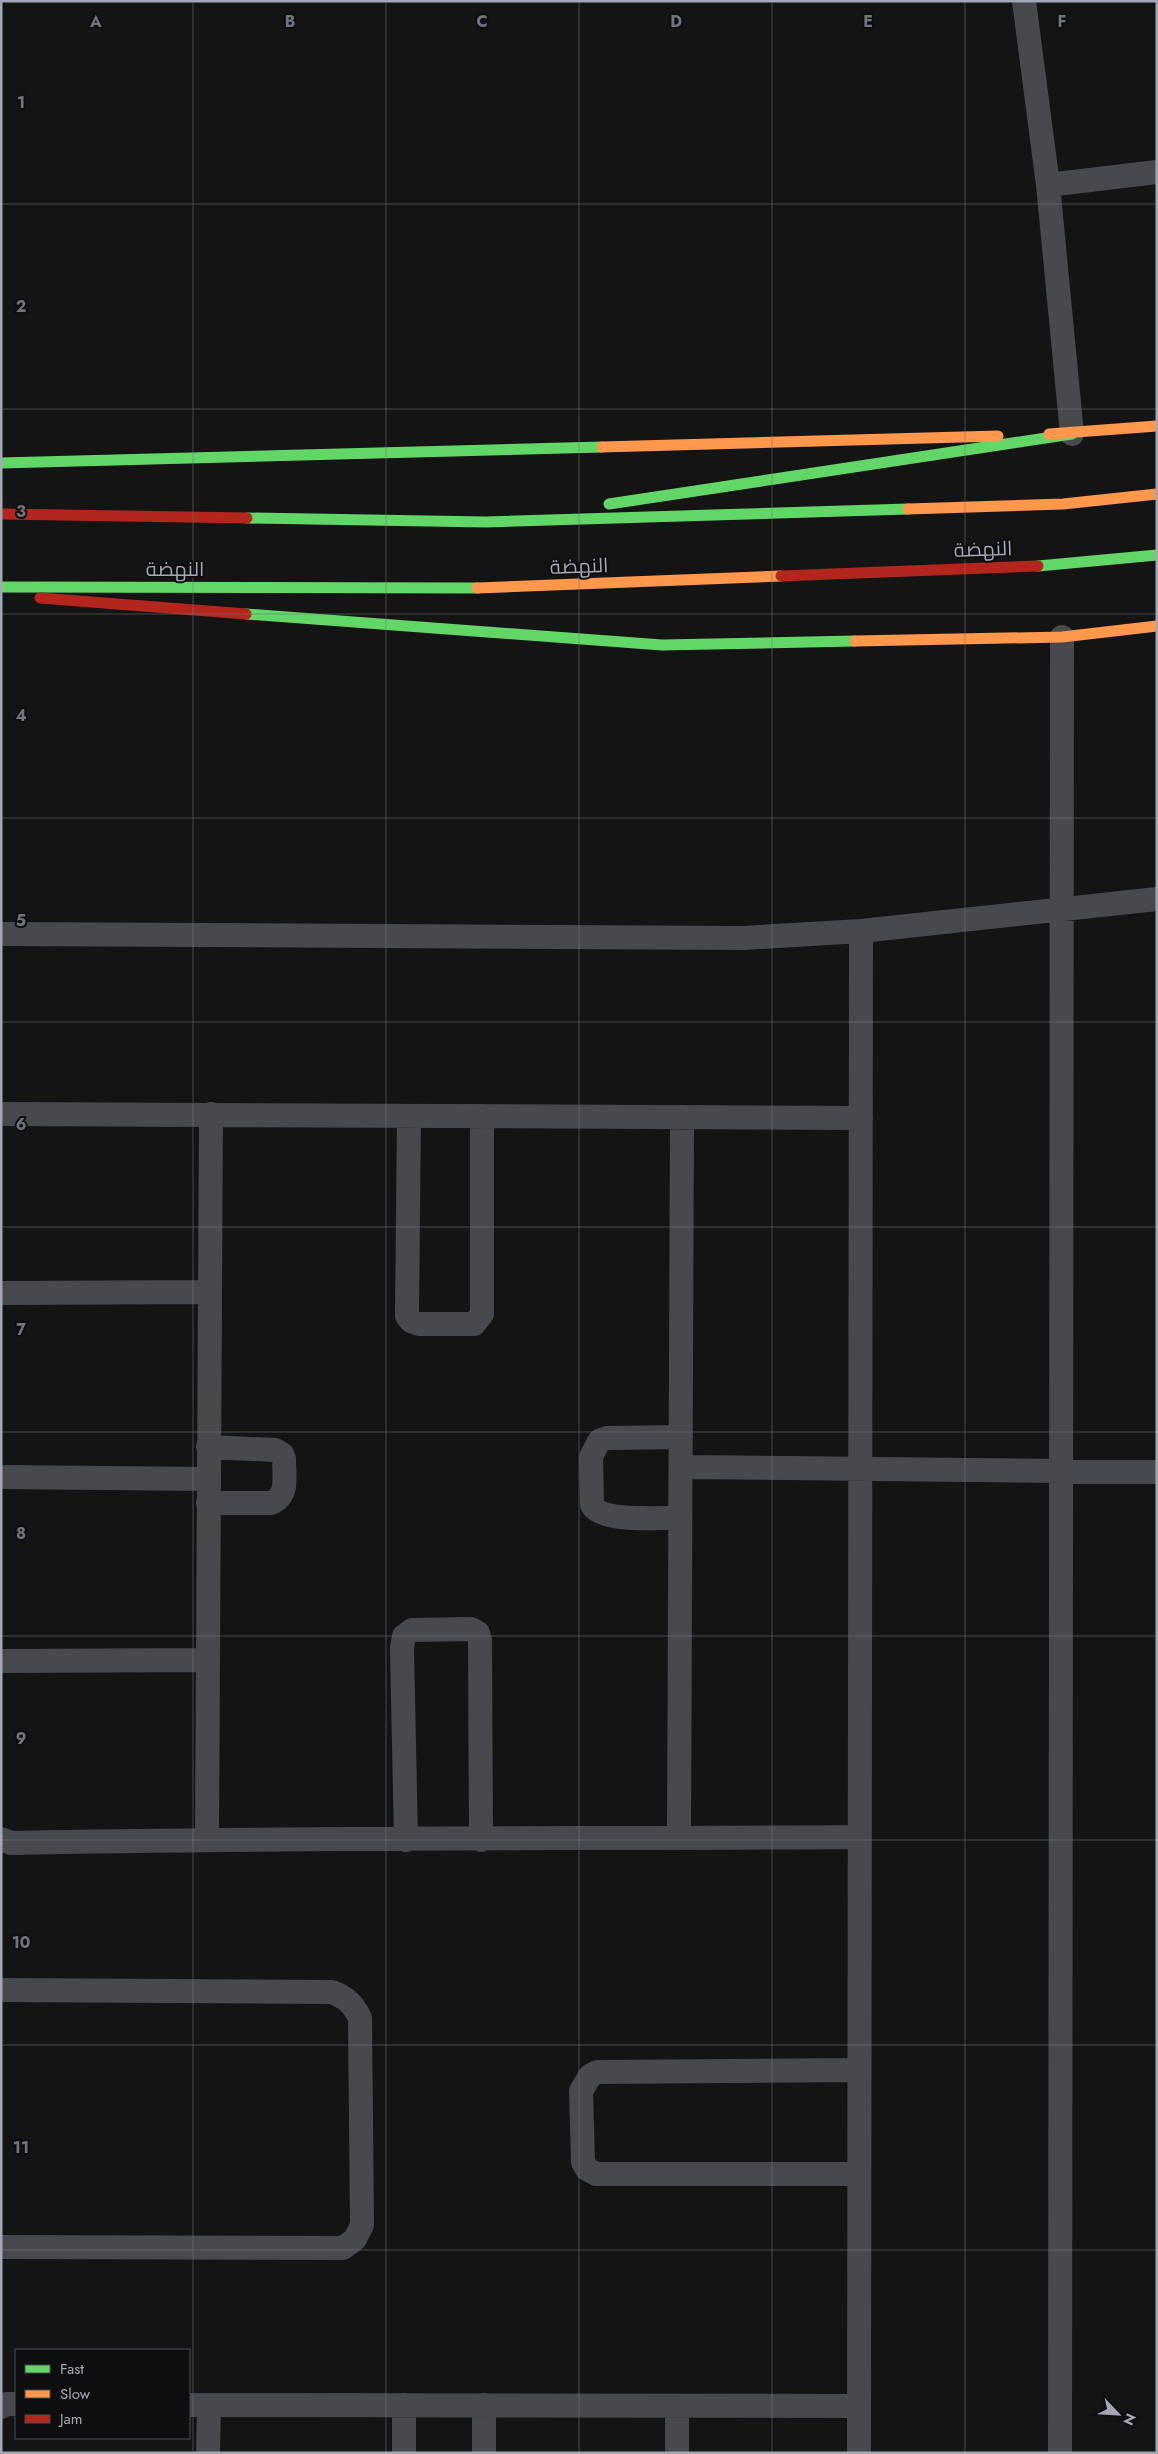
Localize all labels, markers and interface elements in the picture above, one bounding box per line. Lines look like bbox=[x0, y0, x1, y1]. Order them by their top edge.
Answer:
text: A bbox=[89, 10, 102, 33]
text: B bbox=[285, 10, 295, 33]
text: C bbox=[476, 10, 488, 33]
text: D bbox=[670, 10, 682, 33]
text: E bbox=[863, 10, 873, 33]
text: F bbox=[1058, 10, 1066, 33]
text: 1 bbox=[17, 91, 25, 114]
text: 2 bbox=[16, 295, 26, 318]
text: 3 bbox=[16, 500, 26, 523]
street label: النهضة bbox=[953, 534, 1013, 565]
street label: النهضة bbox=[549, 551, 609, 582]
street label: النهضة bbox=[146, 555, 204, 584]
text: 4 bbox=[15, 704, 27, 727]
text: 5 bbox=[16, 909, 26, 932]
text: 6 bbox=[16, 1113, 26, 1136]
text: 7 bbox=[16, 1318, 26, 1341]
text: 8 bbox=[16, 1522, 26, 1545]
text: 9 bbox=[16, 1727, 26, 1750]
text: 10 bbox=[12, 1931, 30, 1954]
text: 11 bbox=[13, 2136, 29, 2159]
legend bbox=[15, 2349, 190, 2439]
text: Fast bbox=[60, 2358, 84, 2380]
text: Slow bbox=[60, 2383, 91, 2405]
north arrow bbox=[1093, 2389, 1143, 2439]
text: Jam bbox=[58, 2408, 83, 2430]
text: N bbox=[1118, 2410, 1141, 2429]

